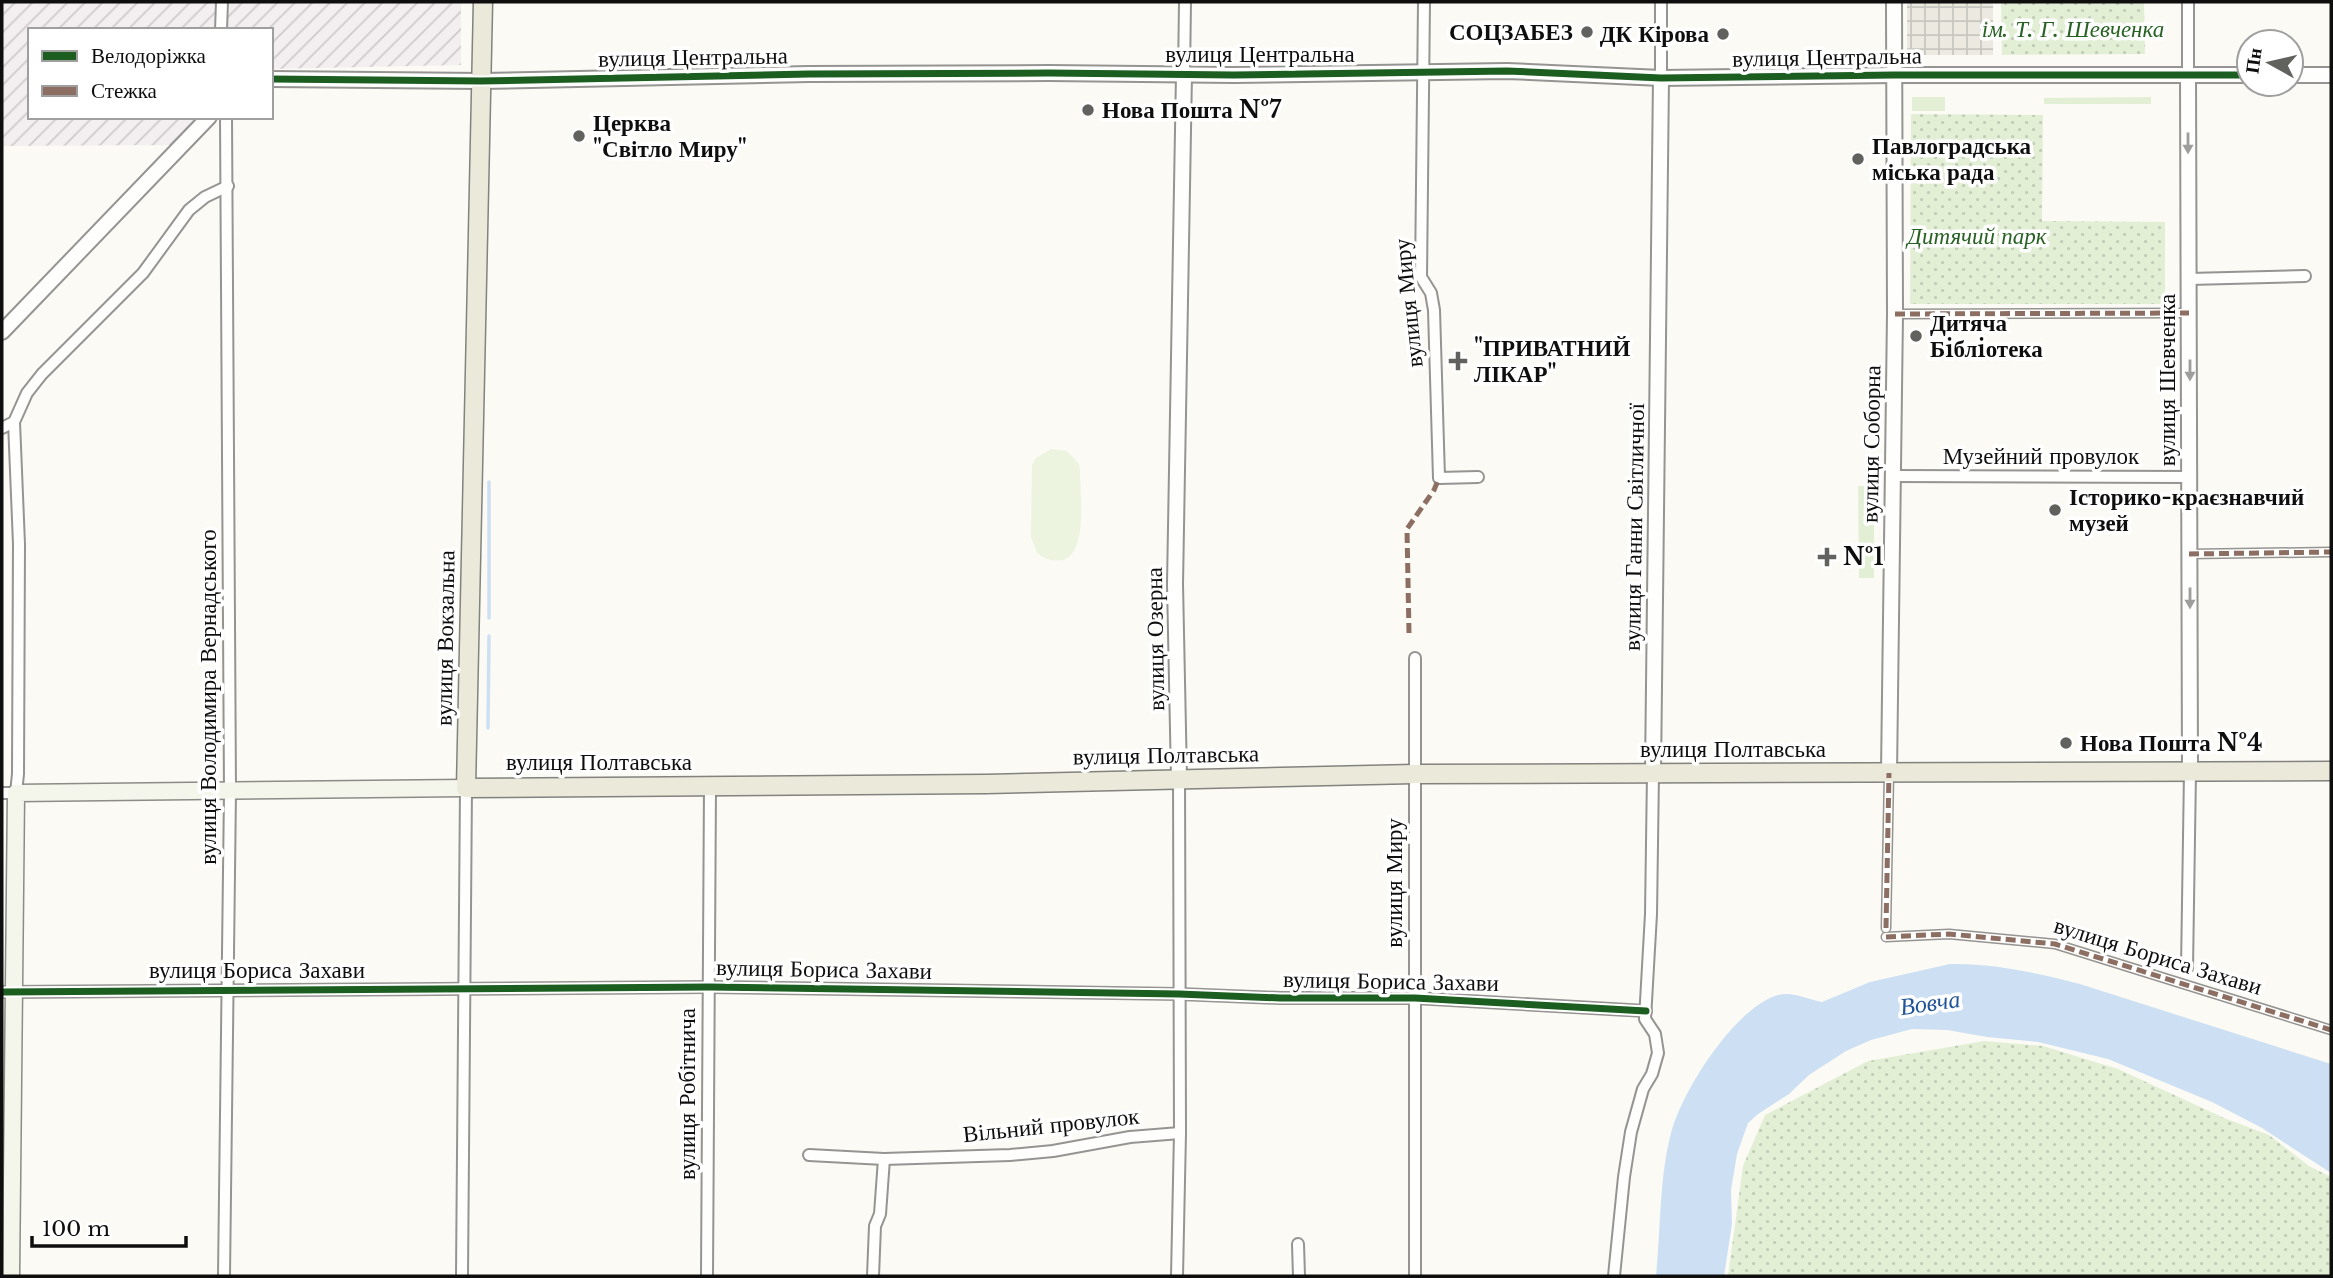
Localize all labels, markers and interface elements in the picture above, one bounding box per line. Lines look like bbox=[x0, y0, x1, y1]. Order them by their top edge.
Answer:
park label: ім. Т. Г. Шевченка bbox=[1982, 15, 2164, 43]
place label: СОЦЗАБЕЗ bbox=[1449, 18, 1573, 46]
place label: ДК Кірова bbox=[1600, 20, 1709, 48]
marker: СОЦЗАБЕЗ bbox=[1579, 24, 1595, 40]
marker: ДК Кірова bbox=[1715, 26, 1731, 42]
legend bbox=[28, 28, 273, 119]
north arrow bbox=[2235, 28, 2305, 98]
street label: вулиця Центральна bbox=[1165, 40, 1355, 68]
street label: вулиця Центральна bbox=[598, 41, 788, 73]
street label: вулиця Центральна bbox=[1732, 41, 1922, 73]
text: Велодоріжка bbox=[91, 43, 207, 69]
text: Пн bbox=[2240, 46, 2267, 75]
text: Стежка bbox=[91, 78, 158, 104]
place label: Нова Пошта №7 bbox=[1102, 96, 1282, 124]
marker: Нова Пошта №7 bbox=[1080, 102, 1096, 118]
place label: Церква "Світло Миру" bbox=[593, 109, 747, 163]
marker: Церква "Світло Миру" bbox=[571, 128, 587, 144]
place label: Павлоградська міська рада bbox=[1872, 132, 2032, 186]
one-way arrow bbox=[2182, 132, 2194, 154]
marker: Павлоградська міська рада bbox=[1850, 151, 1866, 167]
park label: Дитячий парк bbox=[1905, 222, 2047, 250]
street label: вулиця Миру bbox=[1387, 237, 1429, 369]
street label: вулиця Шевченка bbox=[2153, 294, 2181, 466]
place label: Дитяча Бiблiотека bbox=[1930, 309, 2043, 363]
marker: Дитяча Бiблiотека bbox=[1908, 328, 1924, 344]
place label: "ПРИВАТНИЙ ЛІКАР" bbox=[1474, 334, 1630, 388]
marker: "ПРИВАТНИЙ ЛІКАР" bbox=[1448, 351, 1468, 371]
one-way arrow bbox=[2184, 360, 2196, 382]
street label: вулиця Соборна bbox=[1856, 365, 1886, 523]
street label: вулиця Ганни Світличної bbox=[1618, 402, 1650, 651]
street label: Музейний провулок bbox=[1943, 442, 2140, 470]
place label: Історико-краєзнавчий музей bbox=[2069, 483, 2304, 537]
marker: Історико-краєзнавчий музей bbox=[2047, 502, 2063, 518]
street label: вулиця Володимира Вернадського bbox=[194, 529, 222, 865]
place label: №1 bbox=[1843, 543, 1883, 571]
marker: №1 bbox=[1817, 547, 1837, 567]
street label: вулиця Вокзальна bbox=[429, 550, 461, 726]
street label: вулиця Озерна bbox=[1140, 567, 1170, 711]
one-way arrow bbox=[2184, 587, 2196, 609]
place label: Нова Пошта №4 bbox=[2080, 729, 2263, 757]
street label: вулиця Полтавська bbox=[1640, 735, 1826, 763]
marker: Нова Пошта №4 bbox=[2058, 735, 2074, 751]
street label: вулиця Полтавська bbox=[1073, 739, 1259, 771]
street label: вулиця Полтавська bbox=[506, 748, 692, 776]
street label: вулиця Миру bbox=[1380, 818, 1408, 948]
street label: вулиця Бориса Захави bbox=[2051, 911, 2265, 1001]
street label: вулиця Бориса Захави bbox=[716, 953, 932, 985]
street label: вулиця Бориса Захави bbox=[149, 956, 365, 984]
street label: вулиця Бориса Захави bbox=[1283, 965, 1499, 997]
water label: Вовча bbox=[1898, 984, 1962, 1021]
street label: вулиця Робітнича bbox=[673, 1008, 701, 1180]
street label: Вільний провулок bbox=[961, 1102, 1141, 1148]
scale bar bbox=[32, 1204, 186, 1248]
text: 100 m bbox=[42, 1216, 110, 1242]

